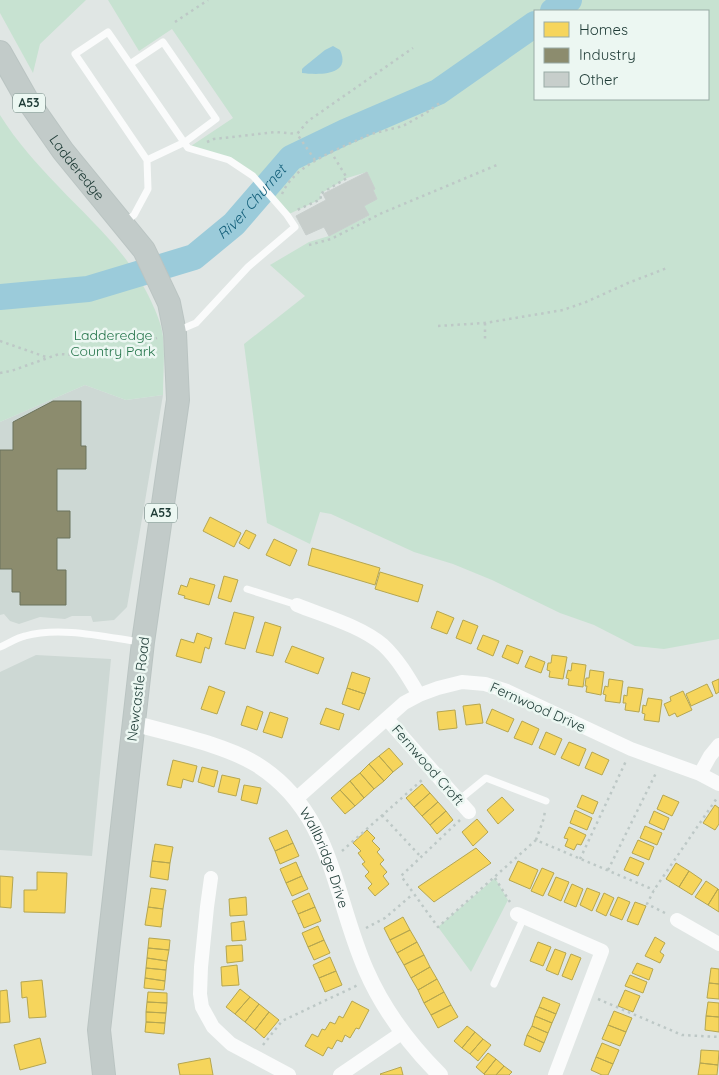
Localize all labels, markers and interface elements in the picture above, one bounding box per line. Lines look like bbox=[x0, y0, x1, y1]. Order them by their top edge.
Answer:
legend bbox=[534, 10, 709, 100]
text: Homes bbox=[579, 20, 628, 39]
text: Industry bbox=[579, 45, 636, 64]
text: Other bbox=[579, 70, 619, 89]
road number: A53 bbox=[13, 94, 45, 112]
street label: Ladderedge bbox=[45, 131, 109, 204]
water label: River Churnet bbox=[213, 159, 291, 243]
park label: Ladderedge Country Park bbox=[70, 326, 156, 360]
road number: A53 bbox=[145, 503, 177, 522]
street label: Newcastle Road bbox=[123, 636, 153, 742]
street label: Fernwood Drive bbox=[487, 678, 589, 736]
street label: Fernwood Croft bbox=[388, 721, 468, 809]
street label: Wallbridge Drive bbox=[295, 804, 353, 910]

